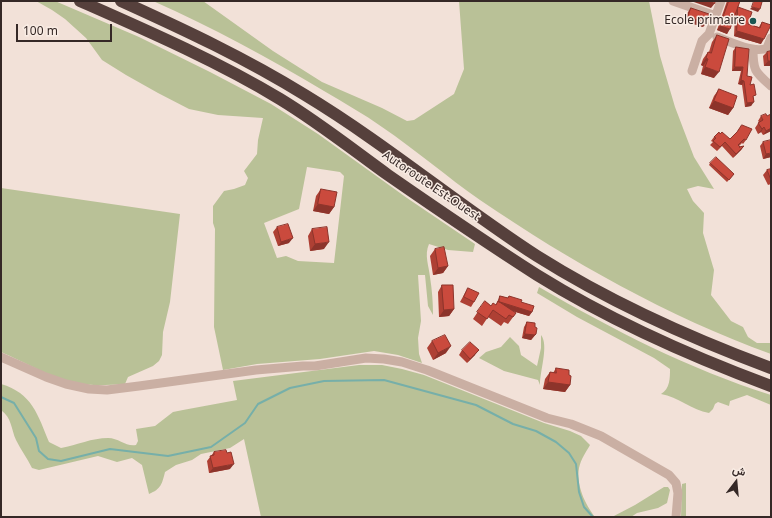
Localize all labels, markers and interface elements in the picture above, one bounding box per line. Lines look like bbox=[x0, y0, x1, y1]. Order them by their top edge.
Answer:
place label: Ecole primaire bbox=[664, 14, 745, 28]
scale bar bbox=[18, 16, 114, 42]
marker: Ecole primaire bbox=[748, 16, 758, 26]
text: 100 m bbox=[23, 22, 58, 39]
street label: Autoroute Est-Ouest bbox=[379, 148, 483, 224]
text: ش bbox=[731, 461, 748, 479]
north arrow bbox=[716, 462, 756, 502]

